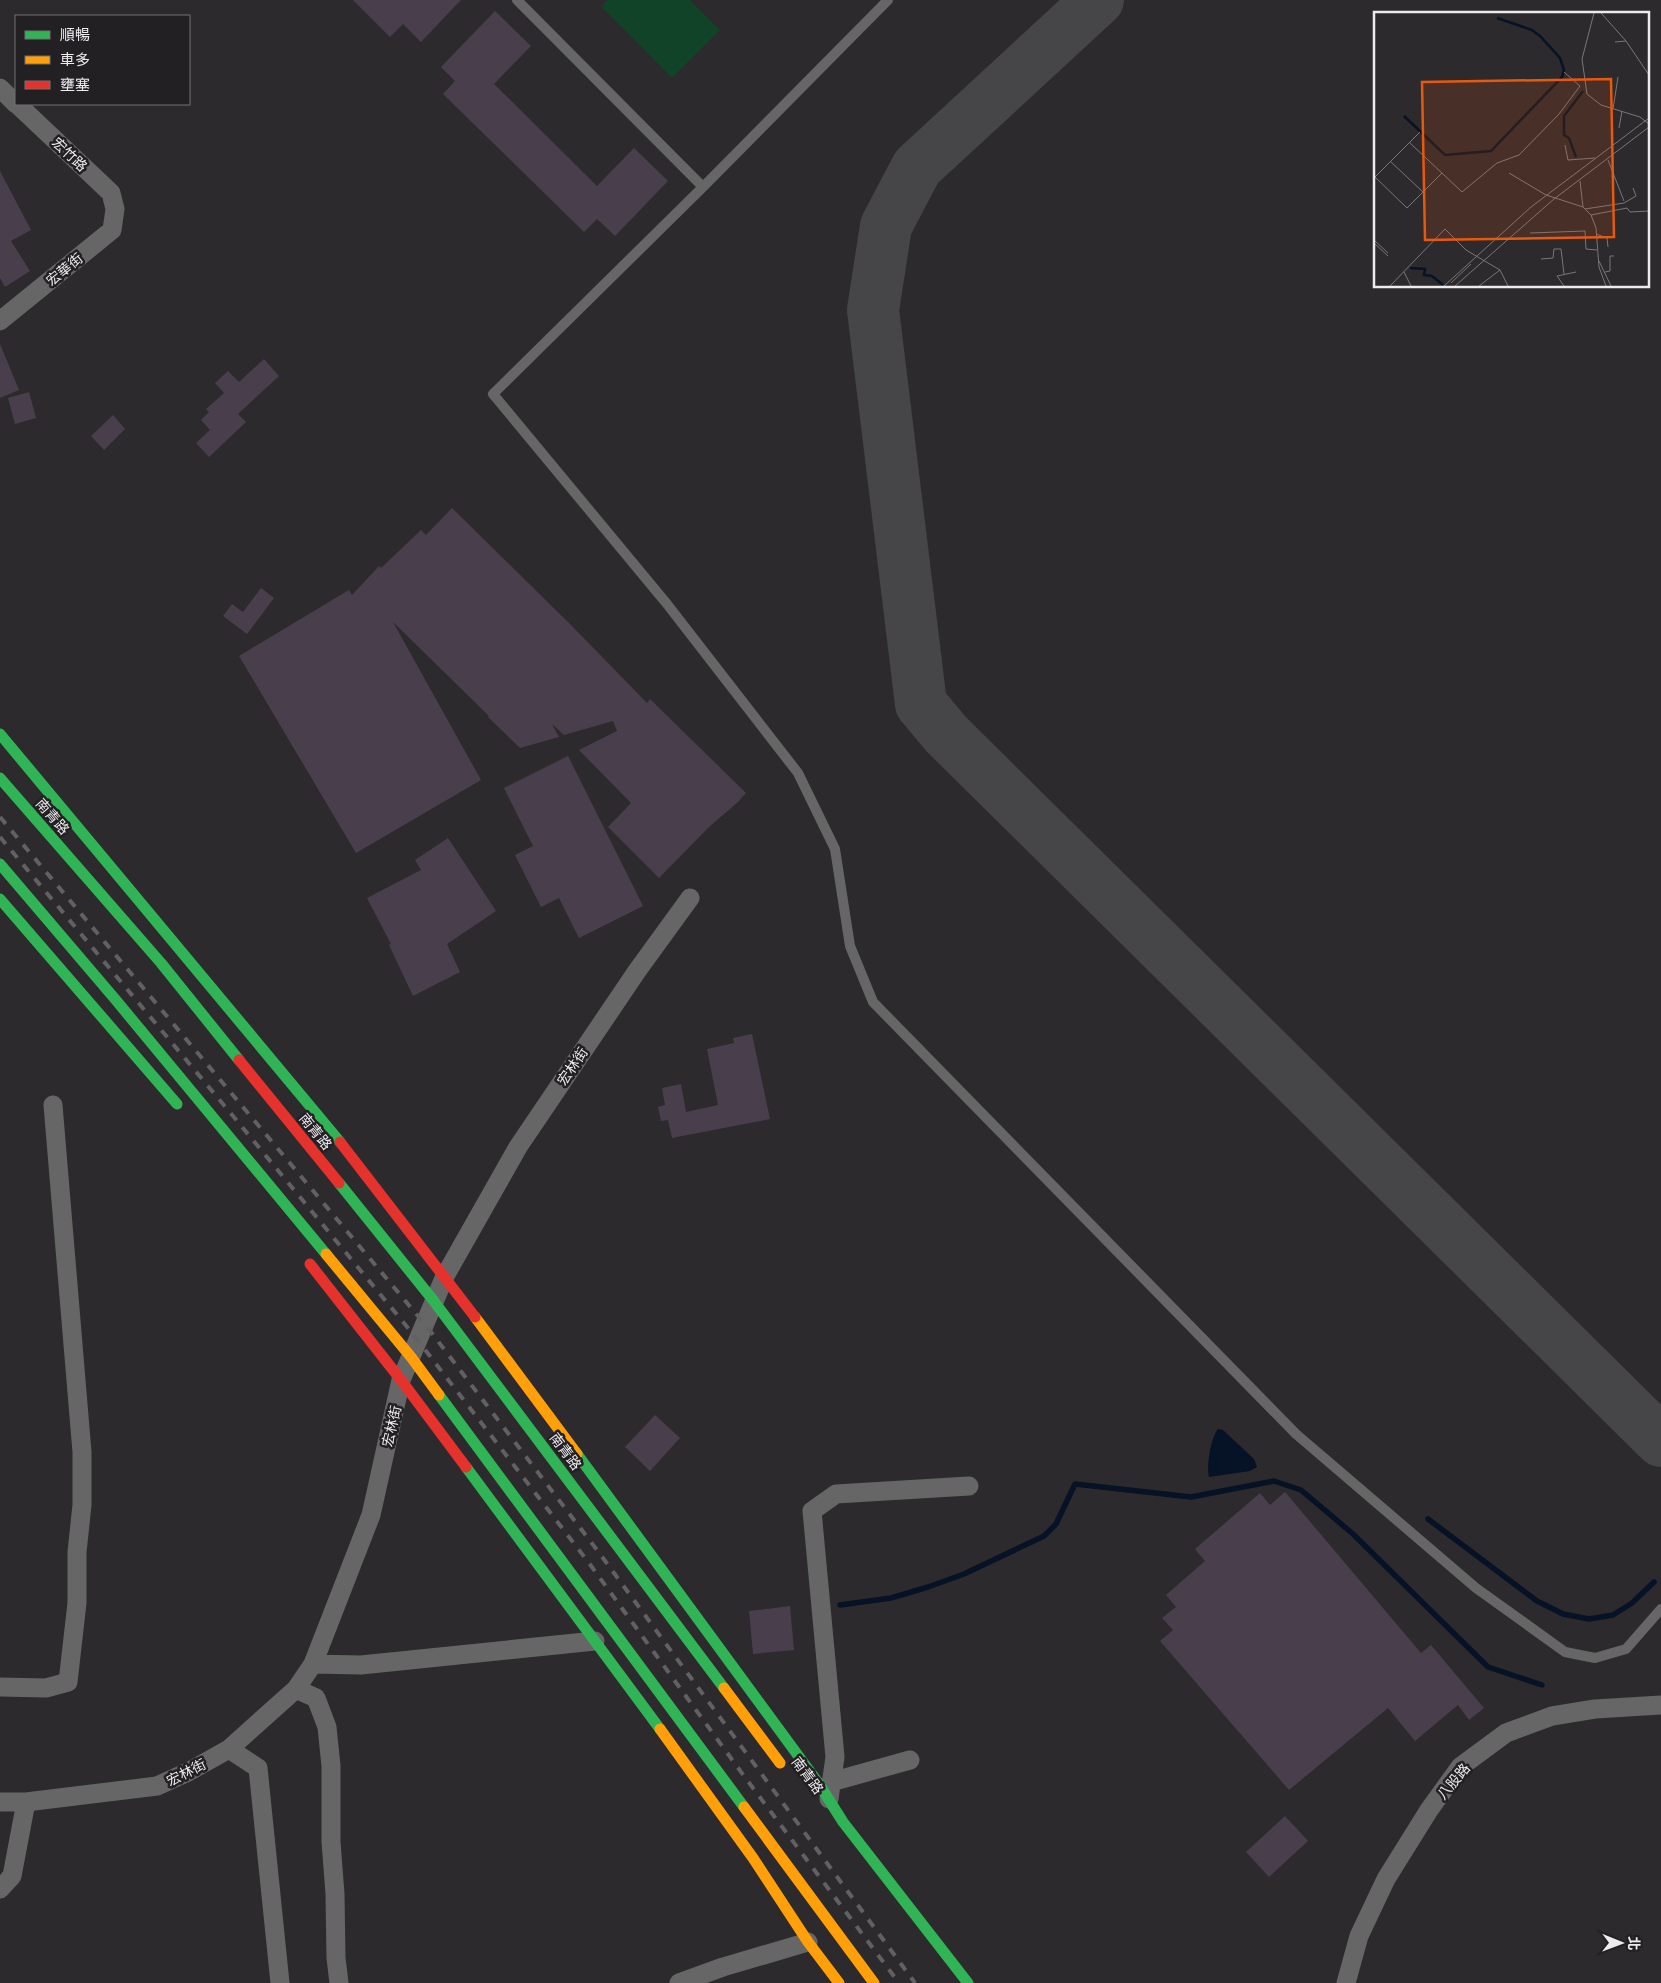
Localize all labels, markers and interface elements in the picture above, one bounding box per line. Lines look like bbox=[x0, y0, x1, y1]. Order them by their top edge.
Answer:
inset map bbox=[1374, 12, 1648, 288]
legend bbox=[15, 15, 190, 105]
text: 順暢 bbox=[60, 25, 90, 43]
text: 車多 bbox=[60, 50, 90, 68]
text: 壅塞 bbox=[60, 75, 90, 93]
street label: 宏竹路 bbox=[49, 133, 91, 175]
street label: 宏華街 bbox=[42, 249, 86, 289]
street label: 南青路 bbox=[33, 795, 73, 837]
street label: 宏林街 bbox=[553, 1044, 591, 1088]
street label: 南青路 bbox=[296, 1109, 336, 1153]
street label: 宏林街 bbox=[378, 1404, 404, 1448]
street label: 南青路 bbox=[547, 1429, 585, 1473]
street label: 南青路 bbox=[789, 1753, 827, 1797]
street label: 宏林街 bbox=[163, 1755, 209, 1789]
street label: 八股路 bbox=[1433, 1759, 1473, 1803]
north arrow bbox=[1596, 1918, 1646, 1968]
text: 北 bbox=[1626, 1936, 1643, 1950]

